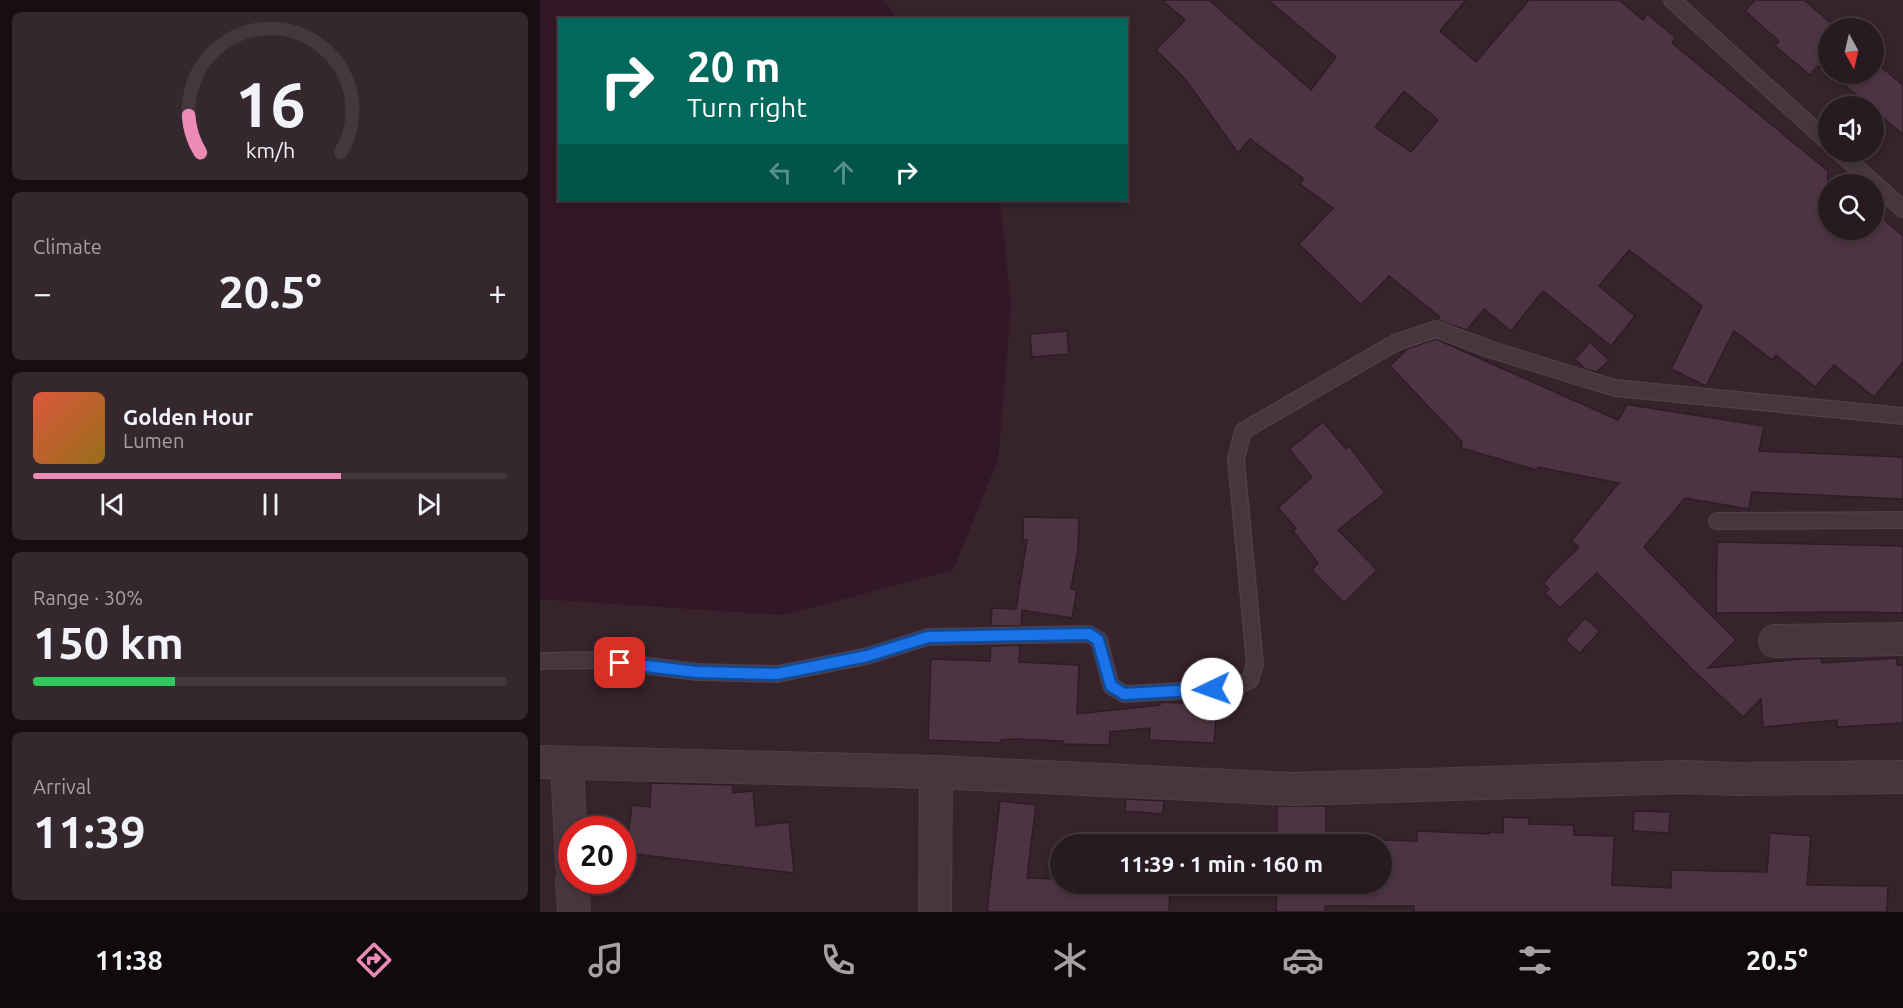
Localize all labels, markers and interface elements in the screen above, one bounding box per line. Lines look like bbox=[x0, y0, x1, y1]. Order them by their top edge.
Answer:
north arrow bbox=[1818, 18, 1884, 84]
map controls bbox=[1818, 18, 1884, 240]
icon: right bbox=[588, 42, 666, 120]
text: 20 m bbox=[687, 43, 781, 90]
text: 16 bbox=[235, 69, 305, 139]
text: Turn right bbox=[687, 92, 807, 122]
button: sound bbox=[1818, 96, 1884, 162]
text: km/h bbox=[245, 138, 295, 162]
icon: left bbox=[764, 156, 797, 189]
icon: ahead bbox=[827, 156, 860, 189]
icon: right bbox=[890, 156, 923, 189]
button: search bbox=[1818, 174, 1884, 240]
text: Climate bbox=[33, 235, 102, 258]
text: 20.5° bbox=[218, 266, 322, 317]
text: − bbox=[33, 274, 52, 311]
text: + bbox=[488, 274, 507, 311]
text: Golden Hour bbox=[123, 404, 253, 429]
text: Lumen bbox=[123, 429, 184, 452]
icon: previous bbox=[96, 488, 129, 521]
icon: pause bbox=[254, 488, 287, 521]
icon: next bbox=[412, 488, 445, 521]
text: Range · 30% bbox=[33, 586, 143, 609]
text: 150 km bbox=[33, 617, 184, 668]
pin bbox=[594, 637, 645, 688]
icon: arrive bbox=[603, 646, 636, 679]
position arrow bbox=[1180, 657, 1244, 721]
text: Arrival bbox=[33, 775, 91, 798]
text: 11:39 bbox=[33, 806, 146, 857]
speed limit sign: 20 bbox=[558, 816, 636, 894]
text: 11:39 · 1 min · 160 m bbox=[1119, 851, 1323, 876]
icon: directions bbox=[353, 939, 395, 981]
icon: music bbox=[585, 939, 627, 981]
icon: phone bbox=[817, 939, 859, 981]
icon: climate bbox=[1049, 939, 1091, 981]
icon: car bbox=[1282, 939, 1324, 981]
icon: filters bbox=[1514, 939, 1556, 981]
text: 11:38 bbox=[95, 945, 163, 975]
text: 20.5° bbox=[1746, 945, 1808, 975]

